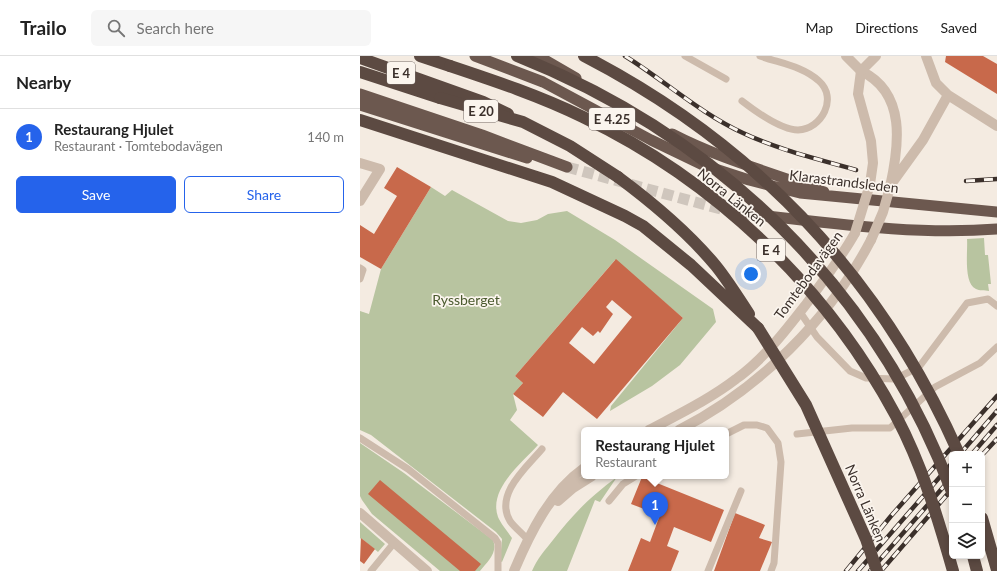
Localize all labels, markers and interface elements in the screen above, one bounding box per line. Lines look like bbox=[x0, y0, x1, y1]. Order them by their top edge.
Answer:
search box bbox=[91, 10, 371, 46]
text: Trailo bbox=[20, 16, 67, 39]
icon: search bbox=[105, 17, 127, 39]
text: Search here bbox=[137, 19, 214, 37]
text: Map bbox=[806, 19, 833, 36]
text: Directions bbox=[855, 19, 918, 36]
text: Saved bbox=[940, 19, 977, 36]
road number: E 4 bbox=[387, 62, 415, 84]
text: Nearby bbox=[16, 72, 71, 93]
road number: E 20 bbox=[464, 100, 498, 122]
road number: E 4.25 bbox=[589, 108, 635, 130]
text: Restaurang Hjulet bbox=[54, 120, 174, 138]
text: 1 bbox=[25, 129, 33, 145]
text: 140 m bbox=[307, 129, 344, 145]
text: Restaurant · Tomtebodavägen bbox=[54, 138, 223, 154]
street label: Norra Länken bbox=[694, 164, 770, 230]
street label: Klarastrandsleden bbox=[788, 166, 900, 196]
button: Save bbox=[16, 176, 176, 213]
button: Share bbox=[184, 176, 344, 213]
street label: Tomtebodavägen bbox=[770, 227, 846, 323]
road number: E 4 bbox=[757, 239, 785, 261]
your location bbox=[741, 264, 761, 284]
park label: Ryssberget bbox=[432, 291, 500, 308]
popup bbox=[581, 427, 729, 479]
text: Restaurang Hjulet bbox=[595, 436, 715, 454]
map controls bbox=[949, 451, 985, 559]
button: + bbox=[949, 451, 985, 487]
text: Restaurant bbox=[595, 454, 657, 470]
street label: Norra Länken bbox=[842, 462, 890, 544]
button: − bbox=[949, 487, 985, 523]
pin: 1 bbox=[642, 492, 668, 525]
button: layers bbox=[949, 523, 985, 559]

